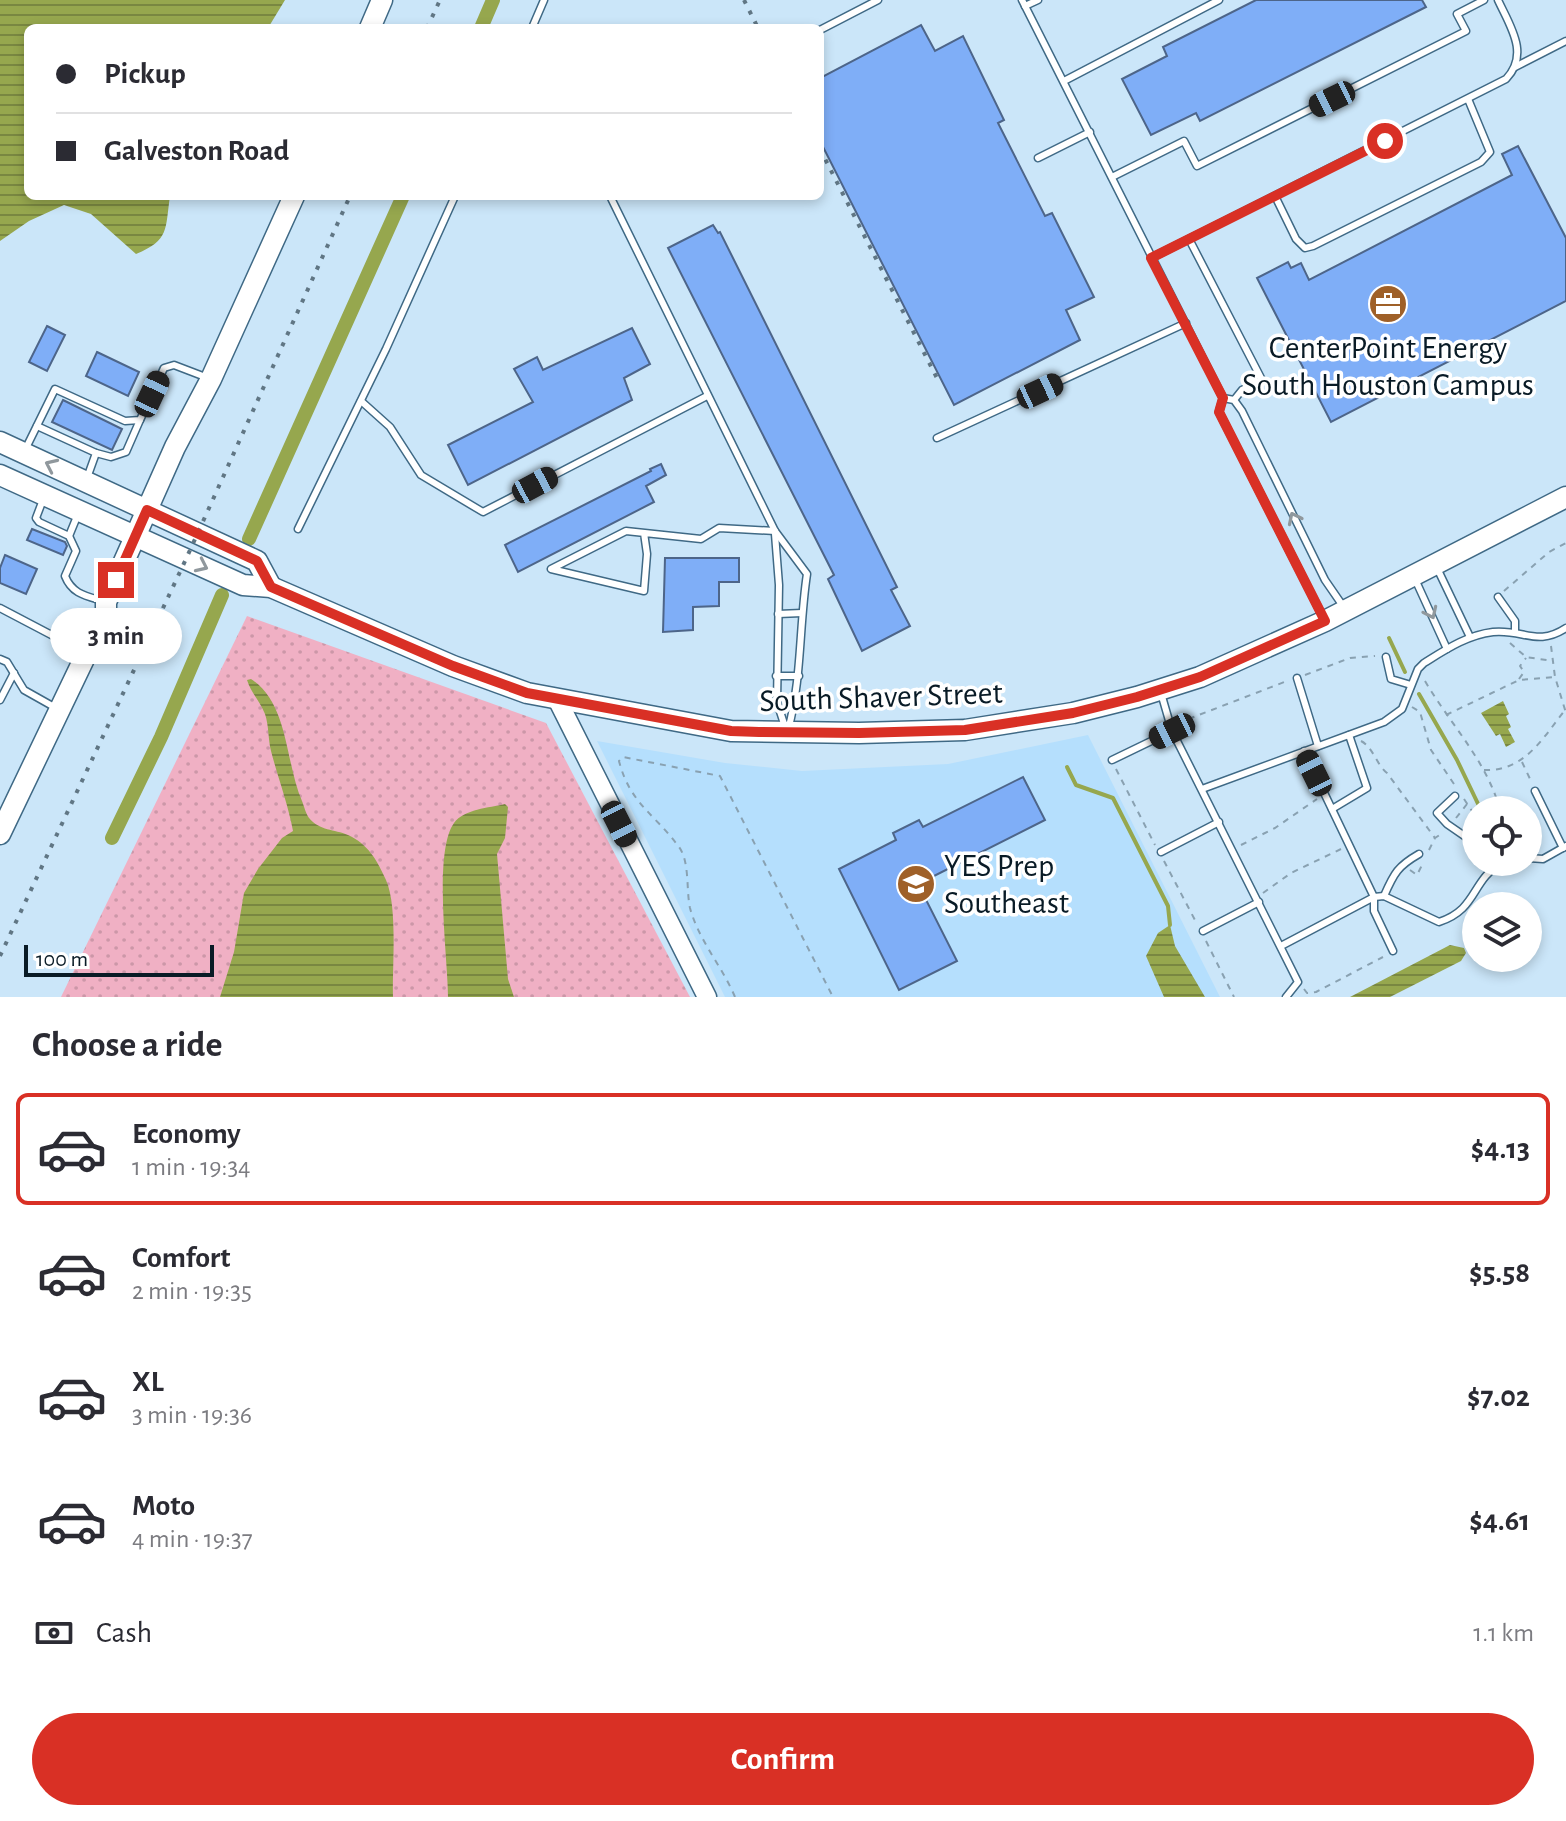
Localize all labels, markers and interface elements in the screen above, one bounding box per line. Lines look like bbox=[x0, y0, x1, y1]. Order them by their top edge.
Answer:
text: Pickup bbox=[104, 59, 186, 89]
car bbox=[1305, 78, 1359, 120]
route start bbox=[1367, 123, 1403, 159]
text: Galveston Road bbox=[104, 136, 289, 166]
office icon: CenterPoint Energy South Houston Campus bbox=[1367, 283, 1409, 325]
place label: CenterPoint Energy South Houston Campus bbox=[1242, 332, 1534, 401]
car bbox=[131, 367, 173, 421]
car bbox=[1013, 370, 1067, 412]
one-way arrow bbox=[45, 459, 59, 475]
car bbox=[508, 463, 562, 507]
one-way arrow bbox=[1289, 511, 1304, 526]
one-way arrow bbox=[194, 556, 209, 572]
route end bbox=[98, 562, 134, 598]
one-way arrow bbox=[1421, 604, 1437, 619]
callout: 3 min bbox=[50, 608, 182, 664]
text: 3 min bbox=[88, 623, 144, 649]
street label: South Shaver Street bbox=[759, 677, 1003, 717]
car bbox=[1145, 710, 1199, 752]
car bbox=[1293, 746, 1335, 800]
map controls bbox=[1462, 796, 1542, 972]
button: locate bbox=[1462, 796, 1542, 876]
car bbox=[597, 797, 641, 851]
place label: YES Prep Southeast bbox=[944, 850, 1069, 919]
school or university icon: YES Prep Southeast bbox=[895, 863, 937, 905]
button: layers bbox=[1462, 892, 1542, 972]
scale bar bbox=[24, 941, 214, 977]
text: 100 m bbox=[36, 948, 88, 970]
text: Choose a ride bbox=[32, 1027, 222, 1063]
icon: car bbox=[36, 1113, 108, 1185]
text: Economy bbox=[132, 1119, 241, 1149]
text: $4.13 bbox=[1471, 1134, 1530, 1164]
text: 1 min · 19:34 bbox=[132, 1154, 251, 1180]
icon: car bbox=[36, 1237, 108, 1309]
text: Comfort bbox=[132, 1243, 231, 1273]
text: $5.58 bbox=[1469, 1258, 1530, 1288]
text: 2 min · 19:35 bbox=[132, 1278, 252, 1304]
icon: car bbox=[36, 1361, 108, 1433]
text: XL bbox=[132, 1367, 164, 1397]
text: $7.02 bbox=[1467, 1382, 1530, 1412]
text: 3 min · 19:36 bbox=[132, 1402, 252, 1428]
icon: car bbox=[36, 1485, 108, 1557]
text: Moto bbox=[132, 1491, 195, 1521]
text: $4.61 bbox=[1469, 1506, 1530, 1536]
text: 4 min · 19:37 bbox=[132, 1526, 253, 1552]
icon: cash bbox=[32, 1611, 76, 1655]
text: Cash bbox=[96, 1618, 152, 1648]
text: 1.1 km bbox=[1473, 1620, 1534, 1646]
button: Confirm bbox=[32, 1713, 1534, 1805]

